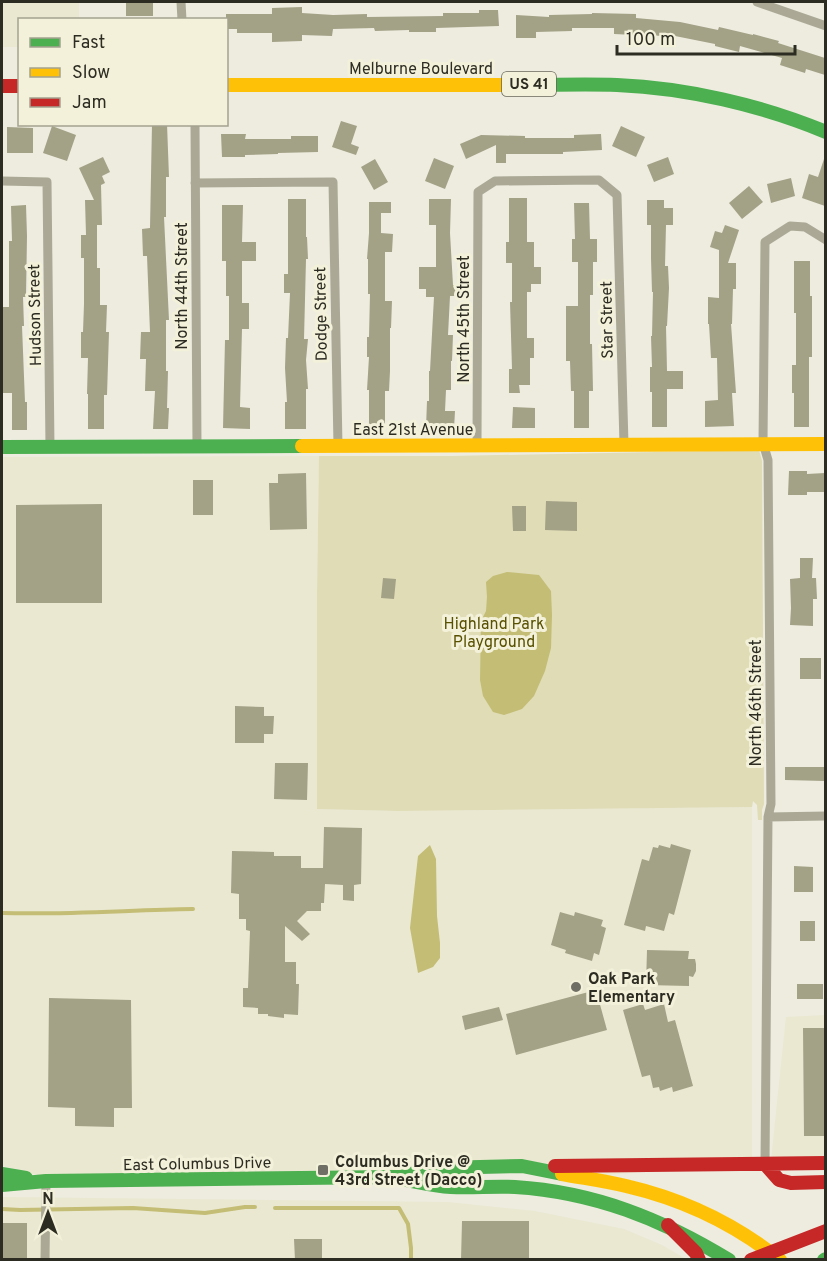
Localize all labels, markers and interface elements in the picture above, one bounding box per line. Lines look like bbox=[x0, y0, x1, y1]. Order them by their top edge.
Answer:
legend bbox=[18, 18, 228, 126]
scale bar bbox=[617, 18, 796, 56]
text: 100 m bbox=[626, 29, 675, 52]
text: Fast bbox=[72, 32, 105, 55]
street label: Melburne Boulevard bbox=[349, 60, 493, 80]
text: Slow bbox=[72, 62, 110, 85]
road number: US 41 bbox=[502, 72, 556, 96]
text: Jam bbox=[72, 92, 107, 115]
street label: North 44th Street bbox=[173, 222, 193, 350]
street label: North 45th Street bbox=[455, 255, 475, 383]
street label: Hudson Street bbox=[25, 264, 47, 366]
street label: Dodge Street bbox=[311, 267, 333, 361]
street label: Star Street bbox=[597, 281, 619, 359]
street label: East 21st Avenue bbox=[353, 421, 473, 441]
park label: Highland Park Playground bbox=[443, 615, 545, 653]
street label: North 46th Street bbox=[747, 639, 767, 767]
place label: Oak Park Elementary bbox=[588, 970, 675, 1008]
marker: Oak Park Elementary bbox=[569, 980, 583, 994]
place label: Columbus Drive @ 43rd Street (Dacco) bbox=[335, 1153, 483, 1191]
street label: East Columbus Drive bbox=[123, 1154, 271, 1176]
marker: Columbus Drive @ 43rd Street (Dacco) bbox=[316, 1163, 330, 1177]
north arrow bbox=[18, 1183, 78, 1243]
text: N bbox=[42, 1190, 54, 1210]

